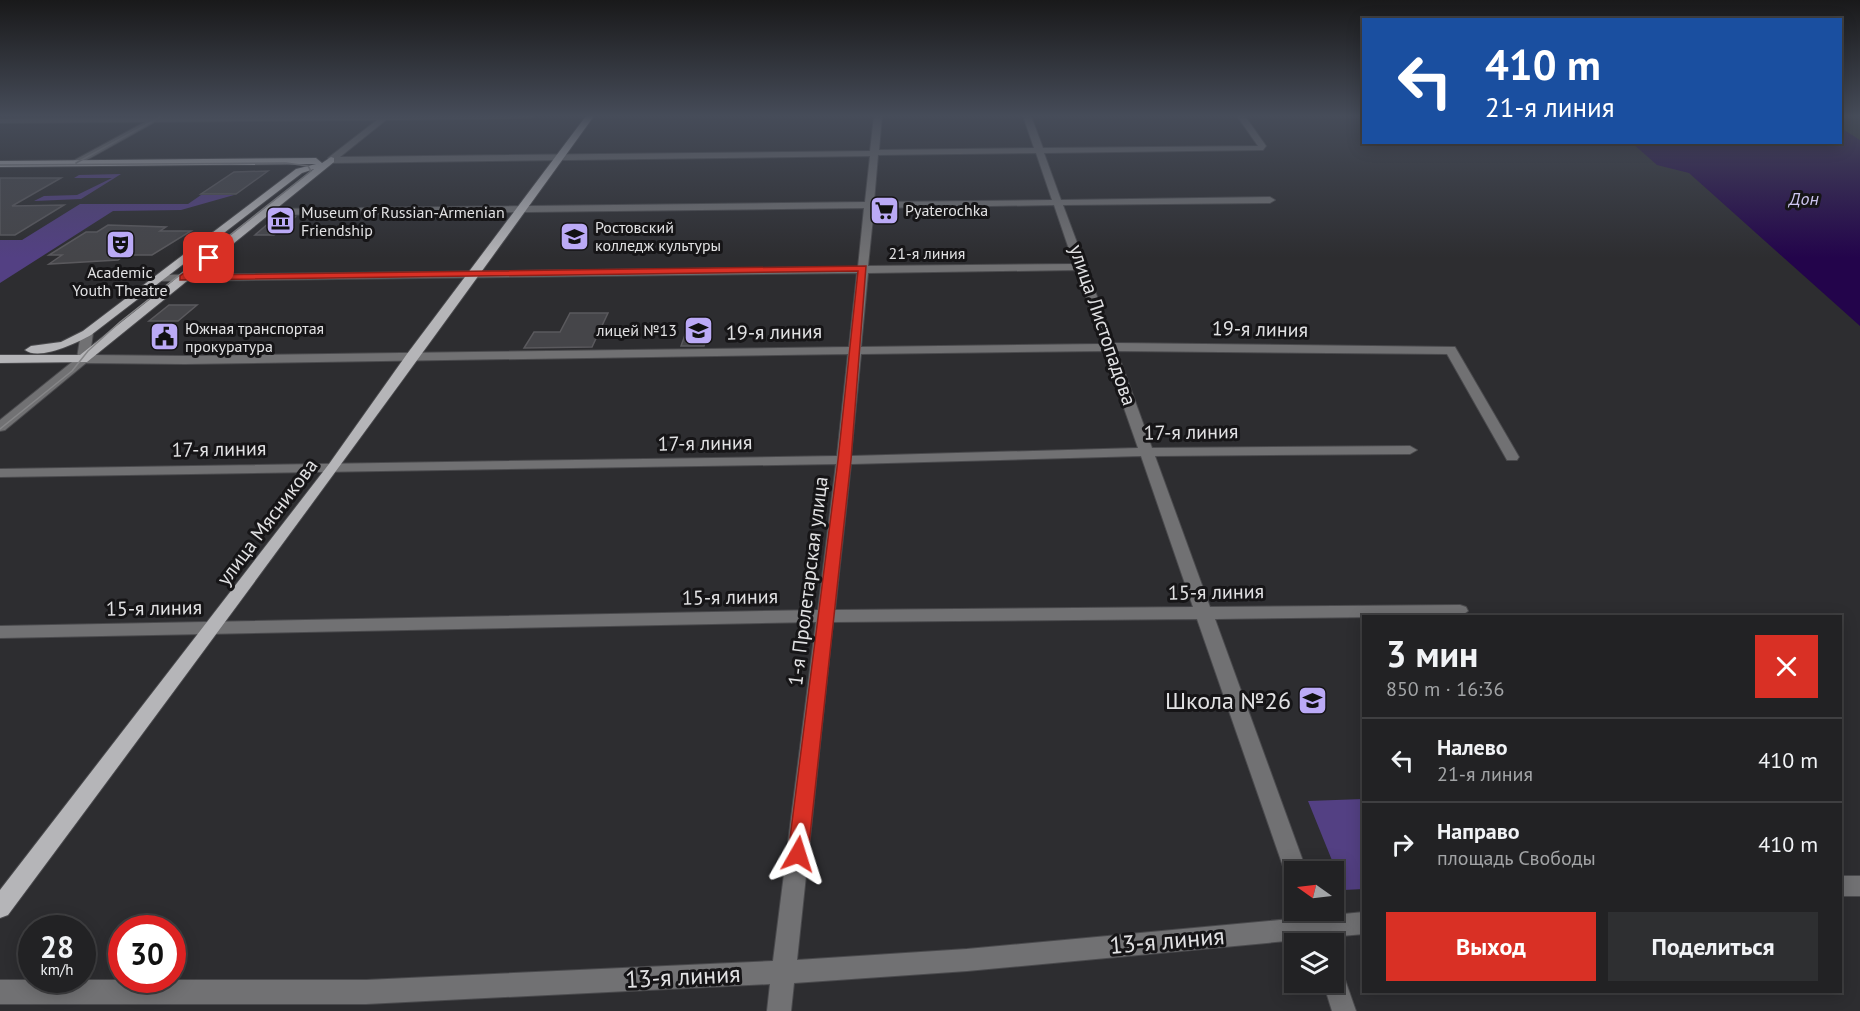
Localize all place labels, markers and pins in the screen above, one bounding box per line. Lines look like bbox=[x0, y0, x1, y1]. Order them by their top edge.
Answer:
supermarket icon: Pyaterochka bbox=[868, 194, 900, 226]
place label: Pyaterochka bbox=[905, 200, 988, 220]
place label: Museum of Russian-Armenian Friendship bbox=[301, 202, 505, 240]
museum icon: Museum of Russian-Armenian Friendship bbox=[264, 205, 296, 237]
place label: Ростовский колледж культуры bbox=[595, 217, 721, 255]
school or university icon: Ростовский колледж культуры bbox=[558, 220, 590, 252]
theatre icon: Academic Youth Theatre bbox=[104, 228, 136, 260]
pin bbox=[183, 232, 234, 283]
place label: Academic Youth Theatre bbox=[72, 262, 168, 300]
school or university icon: лицей №13 bbox=[682, 314, 714, 346]
place label: Южная транспортая прокуратура bbox=[185, 318, 324, 356]
place label: лицей №13 bbox=[596, 320, 677, 340]
public building icon: Южная транспортая прокуратура bbox=[148, 321, 180, 353]
place label: Школа №26 bbox=[1165, 685, 1291, 716]
school or university icon: Школа №26 bbox=[1296, 685, 1328, 717]

